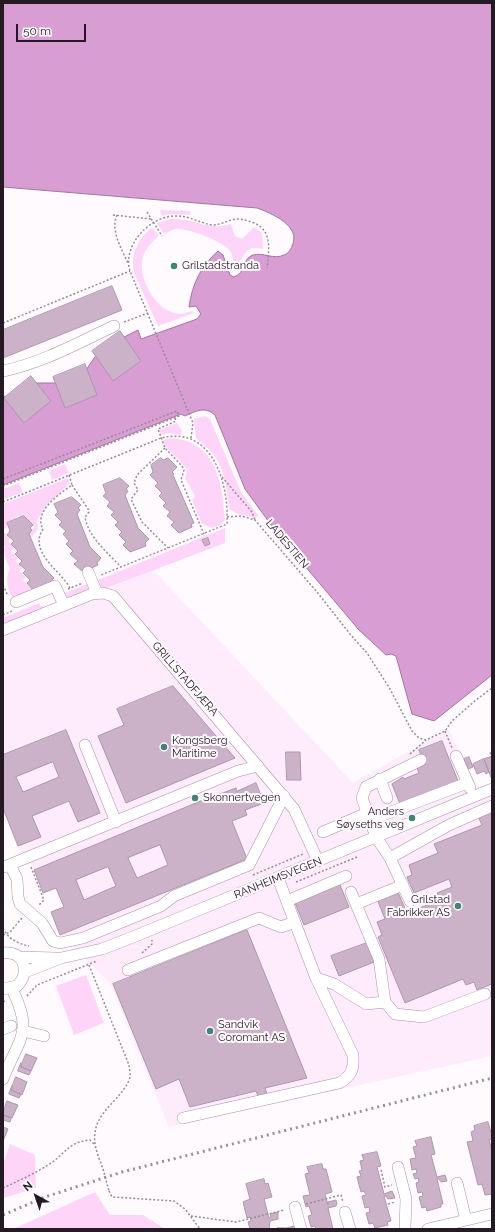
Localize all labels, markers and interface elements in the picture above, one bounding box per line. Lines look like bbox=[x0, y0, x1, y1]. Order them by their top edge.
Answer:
scale bar bbox=[18, 16, 88, 42]
text: 50 m bbox=[23, 24, 51, 38]
place label: Grilstadstranda bbox=[182, 259, 259, 273]
marker: Grilstadstranda bbox=[169, 261, 179, 271]
street label: LADESTIEN bbox=[263, 517, 311, 571]
street label: GRILLSTADFJÆRA bbox=[149, 639, 221, 719]
place label: Kongsberg Maritime bbox=[172, 734, 228, 760]
marker: Kongsberg Maritime bbox=[159, 742, 169, 752]
place label: Skonnertvegen bbox=[203, 791, 280, 805]
marker: Skonnertvegen bbox=[190, 793, 200, 803]
place label: Anders Søyseths veg bbox=[336, 805, 404, 831]
marker: Anders Søyseths veg bbox=[407, 813, 417, 823]
street label: RANHEIMSVEGEN bbox=[232, 854, 324, 902]
place label: Grilstad Fabrikker AS bbox=[387, 893, 450, 919]
marker: Grilstad Fabrikker AS bbox=[453, 901, 463, 911]
place label: Sandvik Coromant AS bbox=[218, 1018, 285, 1044]
marker: Sandvik Coromant AS bbox=[205, 1026, 215, 1036]
north arrow bbox=[16, 1176, 56, 1216]
text: N bbox=[21, 1179, 35, 1194]

